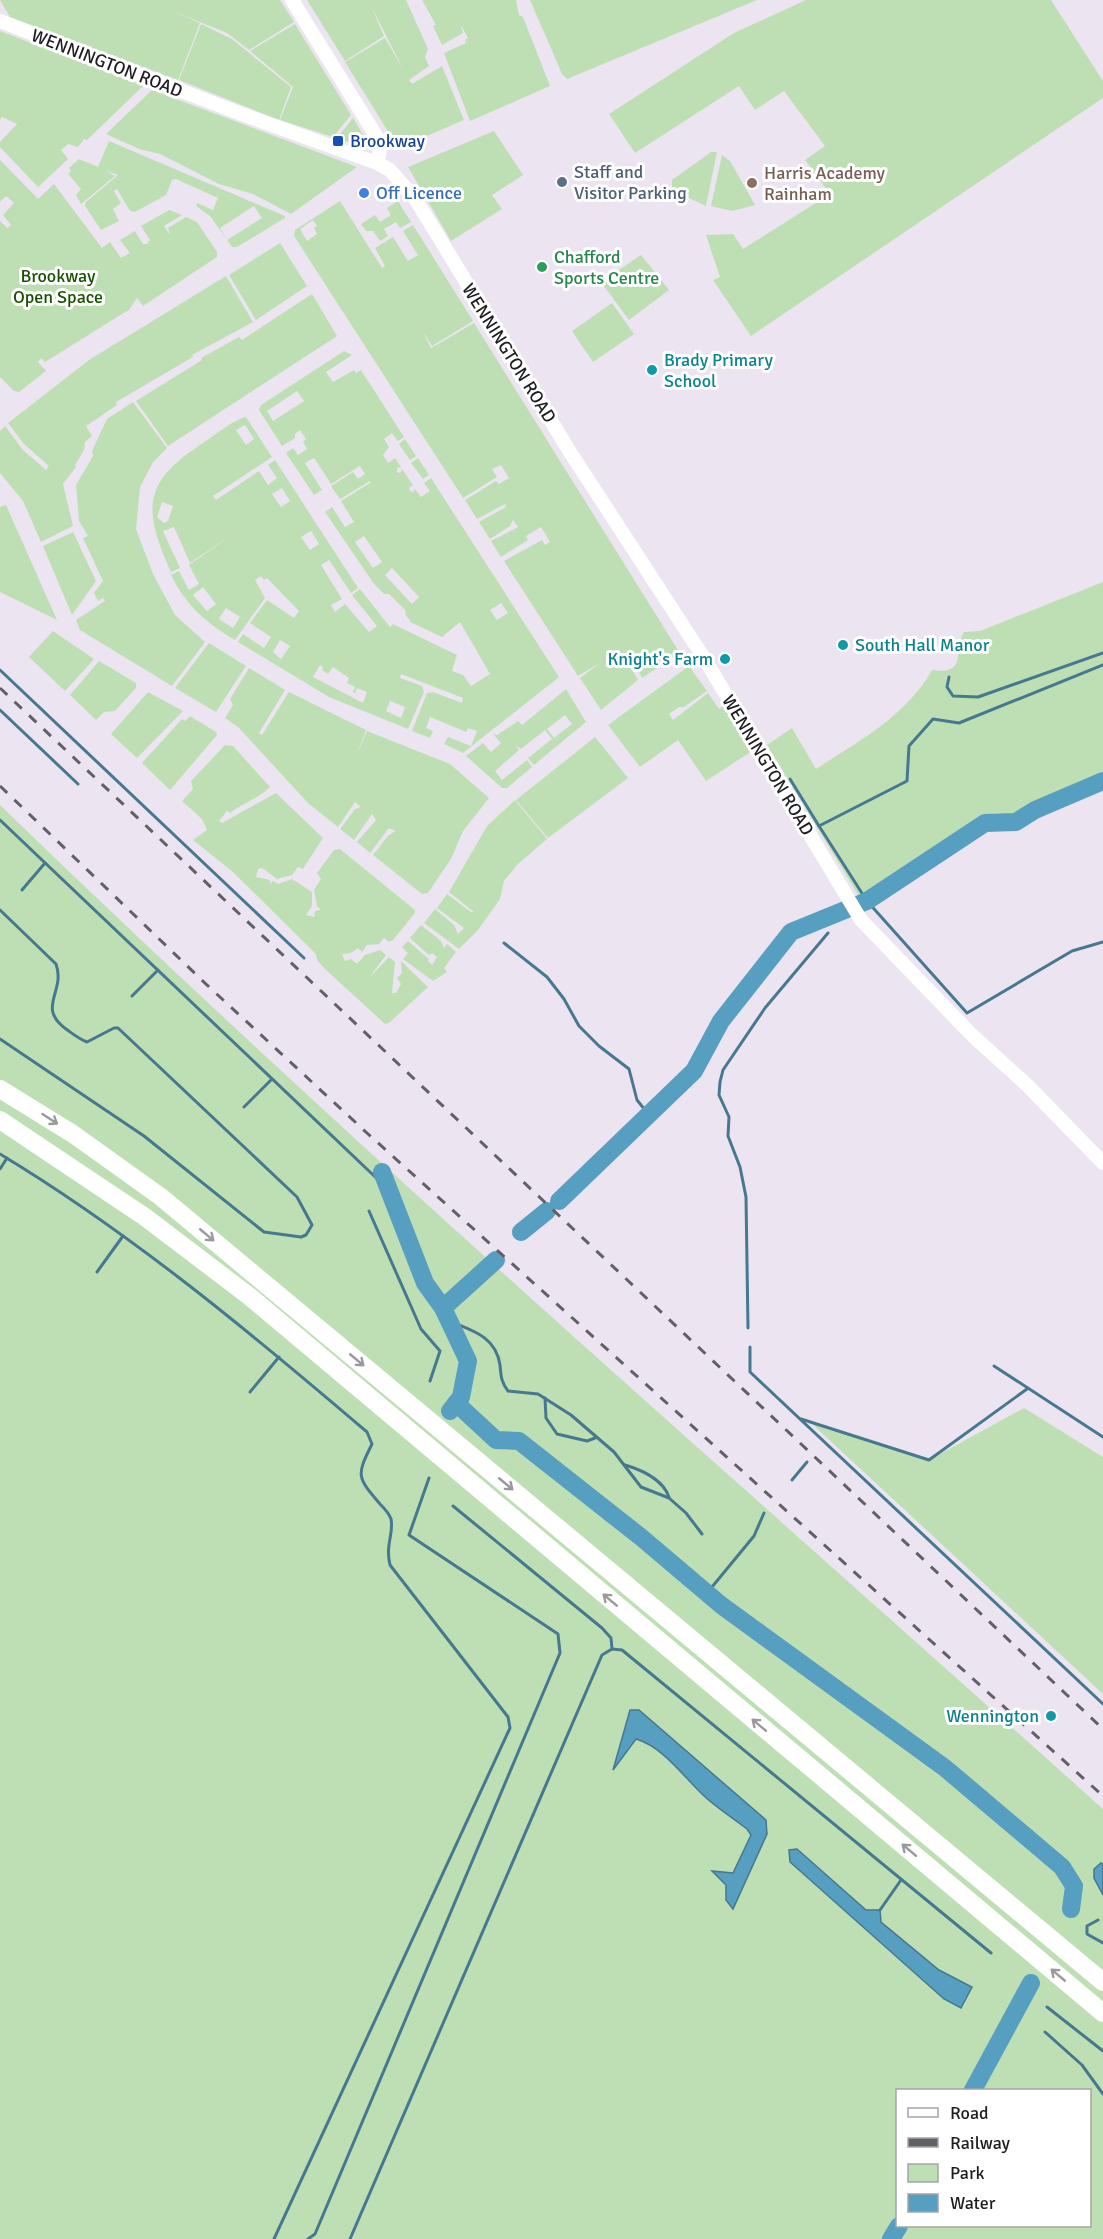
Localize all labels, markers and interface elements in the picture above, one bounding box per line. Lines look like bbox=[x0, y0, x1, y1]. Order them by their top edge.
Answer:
street label: WENNINGTON ROAD bbox=[28, 24, 186, 102]
place label: Brookway bbox=[350, 130, 425, 152]
marker: Brookway bbox=[331, 134, 345, 148]
place label: Staff and Visitor Parking bbox=[574, 161, 687, 204]
place label: Harris Academy Rainham bbox=[764, 162, 886, 205]
marker: Staff and Visitor Parking bbox=[555, 175, 569, 189]
marker: Harris Academy Rainham bbox=[745, 176, 759, 190]
place label: Off Licence bbox=[376, 182, 462, 204]
marker: Off Licence bbox=[357, 186, 371, 200]
place label: Chafford Sports Centre bbox=[554, 246, 659, 289]
marker: Chafford Sports Centre bbox=[535, 260, 549, 274]
park label: Brookway Open Space bbox=[13, 265, 103, 308]
street label: WENNINGTON ROAD bbox=[457, 279, 561, 427]
place label: Brady Primary School bbox=[664, 349, 773, 392]
marker: Brady Primary School bbox=[645, 363, 659, 377]
place label: South Hall Manor bbox=[855, 634, 990, 656]
marker: South Hall Manor bbox=[836, 638, 850, 652]
place label: Knight's Farm bbox=[608, 648, 713, 670]
marker: Knight's Farm bbox=[718, 652, 732, 666]
street label: WENNINGTON ROAD bbox=[717, 691, 819, 839]
one-way arrow bbox=[42, 1112, 59, 1125]
one-way arrow bbox=[199, 1228, 214, 1242]
one-way arrow bbox=[348, 1353, 364, 1366]
one-way arrow bbox=[498, 1478, 514, 1491]
one-way arrow bbox=[602, 1593, 618, 1606]
place label: Wennington bbox=[946, 1705, 1039, 1727]
marker: Wennington bbox=[1044, 1709, 1058, 1723]
one-way arrow bbox=[752, 1718, 767, 1732]
one-way arrow bbox=[902, 1843, 917, 1857]
one-way arrow bbox=[1050, 1969, 1066, 1982]
legend bbox=[896, 2089, 1091, 2227]
text: Road bbox=[950, 2102, 989, 2124]
text: Railway bbox=[950, 2132, 1011, 2154]
text: Park bbox=[950, 2162, 985, 2184]
text: Water bbox=[950, 2192, 996, 2214]

